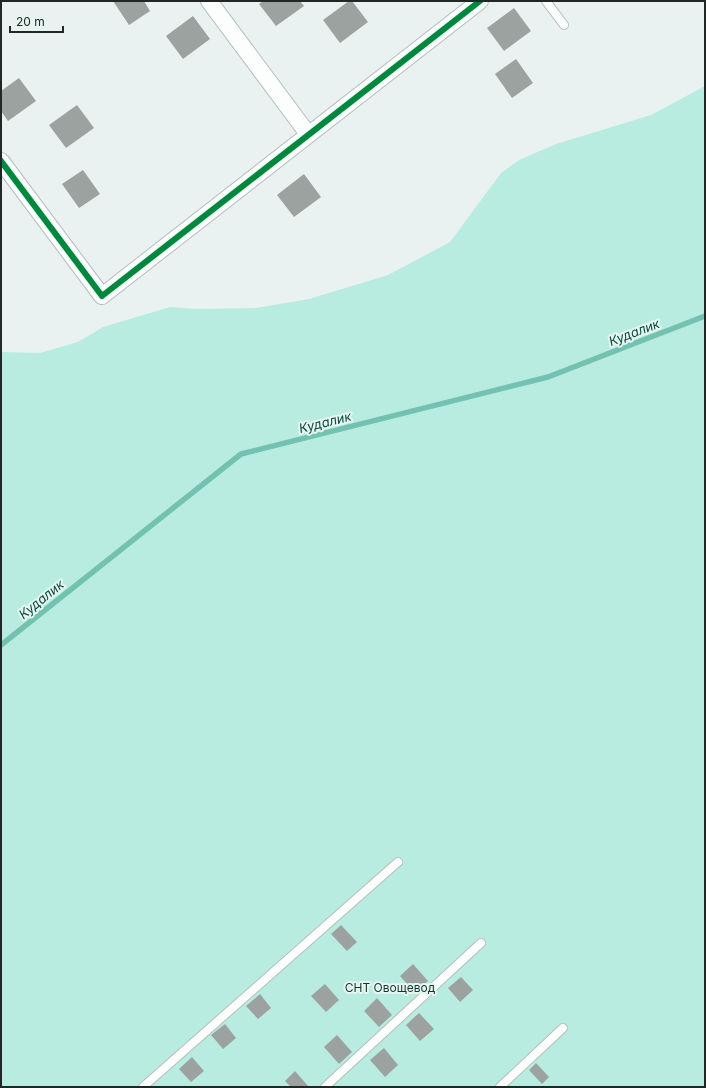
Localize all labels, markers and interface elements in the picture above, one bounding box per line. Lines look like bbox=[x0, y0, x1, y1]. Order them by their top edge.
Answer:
scale bar bbox=[10, 8, 63, 34]
text: 20 m bbox=[16, 14, 45, 29]
water label: Кудалик bbox=[606, 315, 663, 349]
water label: Кудалик bbox=[297, 408, 354, 436]
water label: Кудалик bbox=[15, 575, 67, 622]
park label: СНТ Овощевод bbox=[345, 980, 436, 995]

